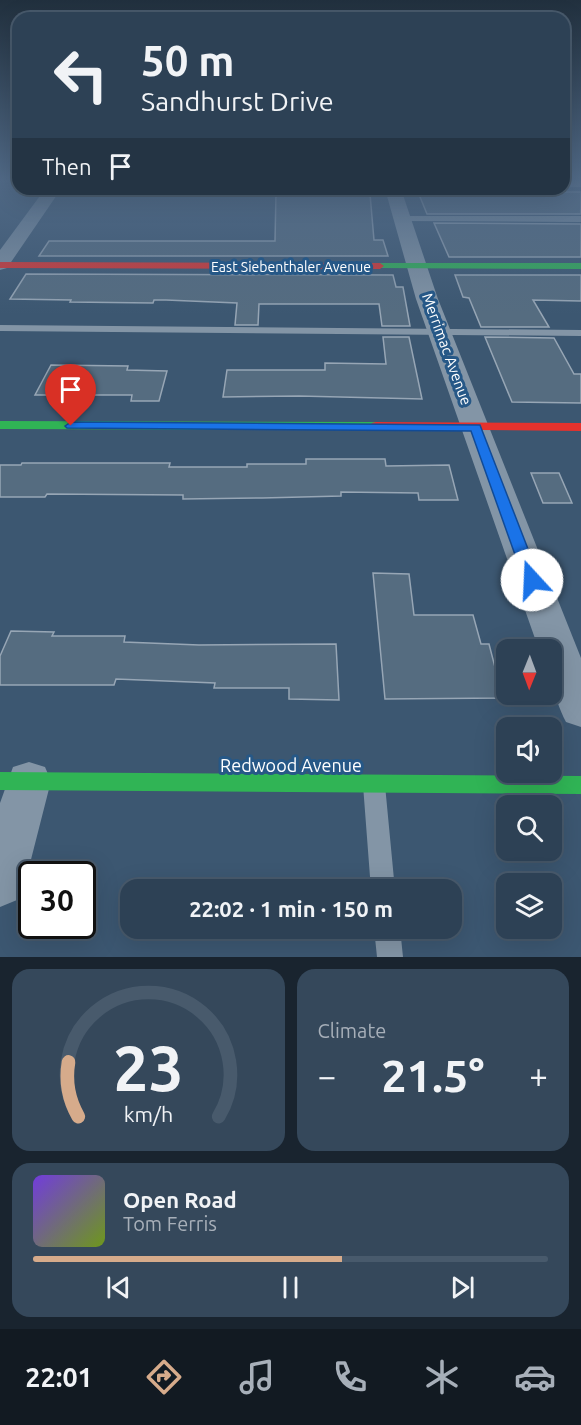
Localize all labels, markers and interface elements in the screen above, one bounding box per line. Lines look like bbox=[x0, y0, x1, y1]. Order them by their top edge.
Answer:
icon: left bbox=[42, 36, 120, 114]
text: 50 m bbox=[141, 37, 235, 84]
text: Sandhurst Drive bbox=[141, 86, 334, 116]
icon: arrive bbox=[104, 150, 137, 183]
text: Then bbox=[42, 154, 92, 179]
street label: East Siebenthaler Avenue bbox=[211, 259, 371, 275]
street label: Merrimac Avenue bbox=[419, 291, 475, 407]
pin bbox=[45, 364, 96, 426]
icon: arrive bbox=[54, 373, 87, 406]
position arrow bbox=[500, 548, 564, 612]
north arrow bbox=[496, 639, 562, 705]
map controls bbox=[496, 639, 562, 939]
button: sound bbox=[496, 717, 562, 783]
street label: Redwood Avenue bbox=[220, 755, 362, 775]
button: search bbox=[496, 795, 562, 861]
speed limit sign: 30 bbox=[18, 861, 96, 939]
button: layers bbox=[496, 873, 562, 939]
text: 22:02 · 1 min · 150 m bbox=[189, 896, 393, 921]
text: Climate bbox=[318, 1019, 386, 1042]
text: 23 bbox=[113, 1033, 183, 1103]
text: 21.5° bbox=[381, 1050, 484, 1101]
text: − bbox=[318, 1057, 336, 1094]
text: + bbox=[529, 1057, 548, 1094]
text: km/h bbox=[123, 1102, 173, 1126]
text: Open Road bbox=[123, 1187, 237, 1212]
text: Tom Ferris bbox=[123, 1212, 217, 1235]
icon: previous bbox=[102, 1271, 135, 1304]
icon: pause bbox=[274, 1271, 307, 1304]
icon: next bbox=[446, 1271, 479, 1304]
icon: directions bbox=[143, 1356, 185, 1398]
icon: music bbox=[236, 1356, 278, 1398]
icon: phone bbox=[329, 1356, 371, 1398]
icon: climate bbox=[421, 1356, 463, 1398]
icon: car bbox=[514, 1356, 556, 1398]
text: 22:01 bbox=[25, 1362, 93, 1392]

